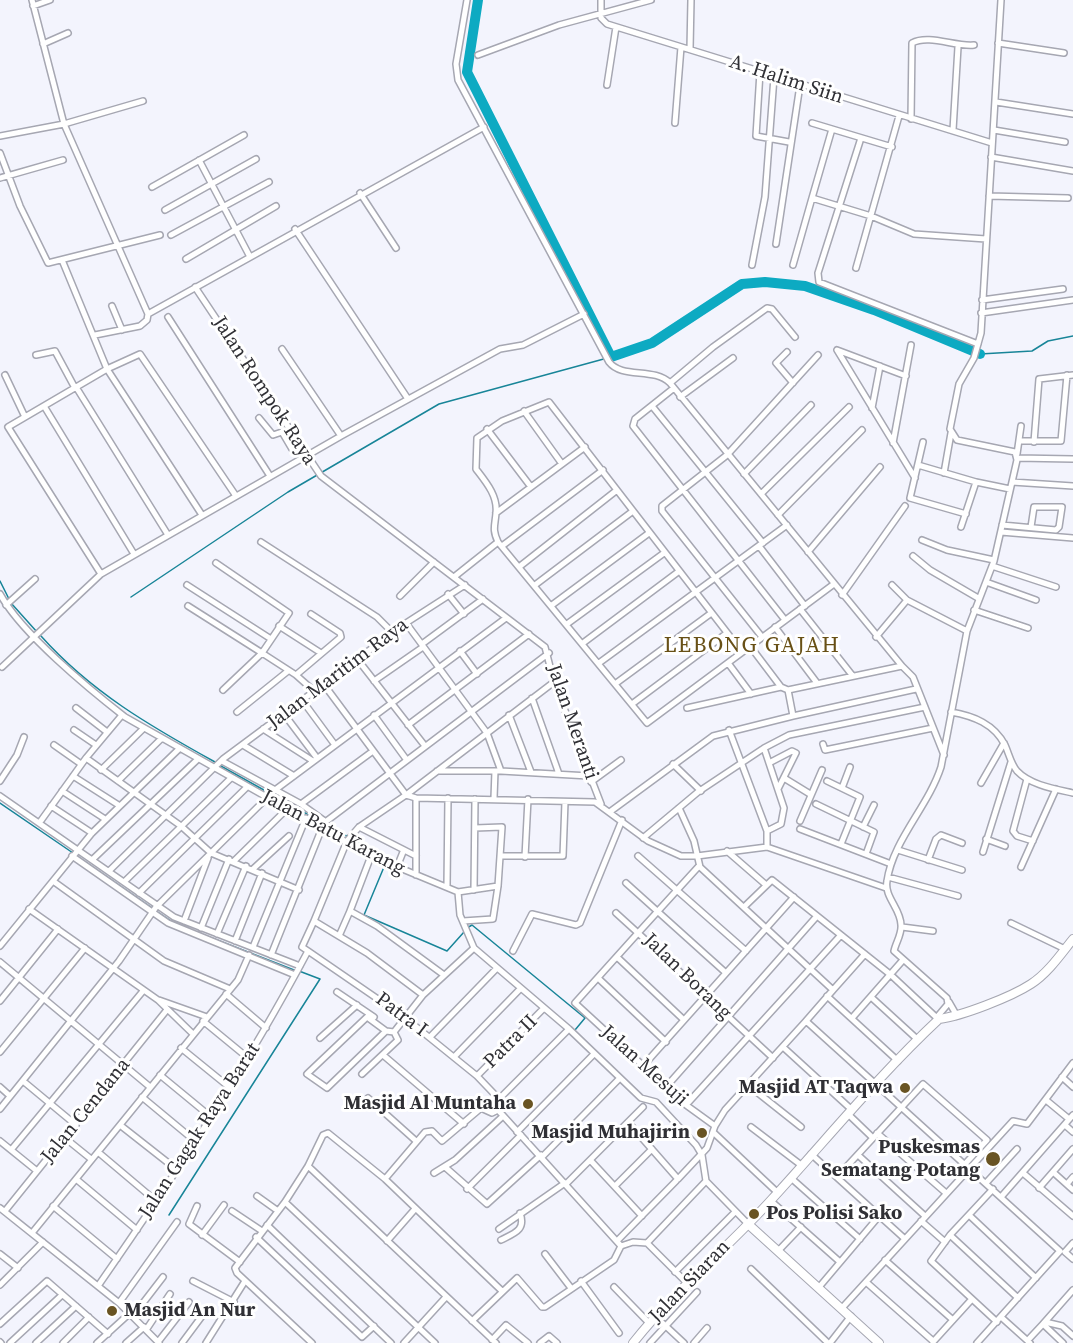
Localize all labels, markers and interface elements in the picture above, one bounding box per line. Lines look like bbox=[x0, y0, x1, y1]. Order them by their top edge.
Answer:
street label: A. Halim Siin bbox=[726, 50, 846, 110]
street label: Jalan Rompok Raya bbox=[207, 312, 321, 470]
street label: Jalan Maritim Raya bbox=[263, 613, 413, 735]
district label: LEBONG GAJAH bbox=[664, 633, 840, 659]
street label: Jalan Meranti bbox=[541, 661, 603, 783]
street label: Jalan Batu Karang bbox=[257, 785, 409, 881]
street label: Jalan Borang bbox=[638, 929, 736, 1025]
street label: Patra I bbox=[370, 988, 432, 1042]
street label: Patra II bbox=[479, 1010, 543, 1074]
street label: Jalan Mesuji bbox=[595, 1021, 693, 1111]
street label: Jalan Gagak Raya Barat bbox=[134, 1039, 266, 1223]
street label: Jalan Cendana bbox=[36, 1054, 136, 1168]
place label: Masjid AT Taqwa bbox=[739, 1076, 893, 1100]
marker: Masjid AT Taqwa bbox=[898, 1081, 912, 1095]
place label: Masjid Al Muntaha bbox=[344, 1092, 516, 1116]
marker: Masjid Al Muntaha bbox=[521, 1097, 535, 1111]
place label: Masjid Muhajirin bbox=[532, 1121, 690, 1145]
marker: Masjid Muhajirin bbox=[695, 1126, 709, 1140]
place label: Puskesmas Sematang Potang bbox=[821, 1136, 980, 1183]
marker: Puskesmas Sematang Potang bbox=[984, 1150, 1002, 1168]
place label: Pos Polisi Sako bbox=[766, 1202, 902, 1226]
marker: Pos Polisi Sako bbox=[747, 1207, 761, 1221]
street label: Jalan Siaran bbox=[644, 1235, 736, 1329]
place label: Masjid An Nur bbox=[124, 1299, 255, 1323]
marker: Masjid An Nur bbox=[105, 1304, 119, 1318]

